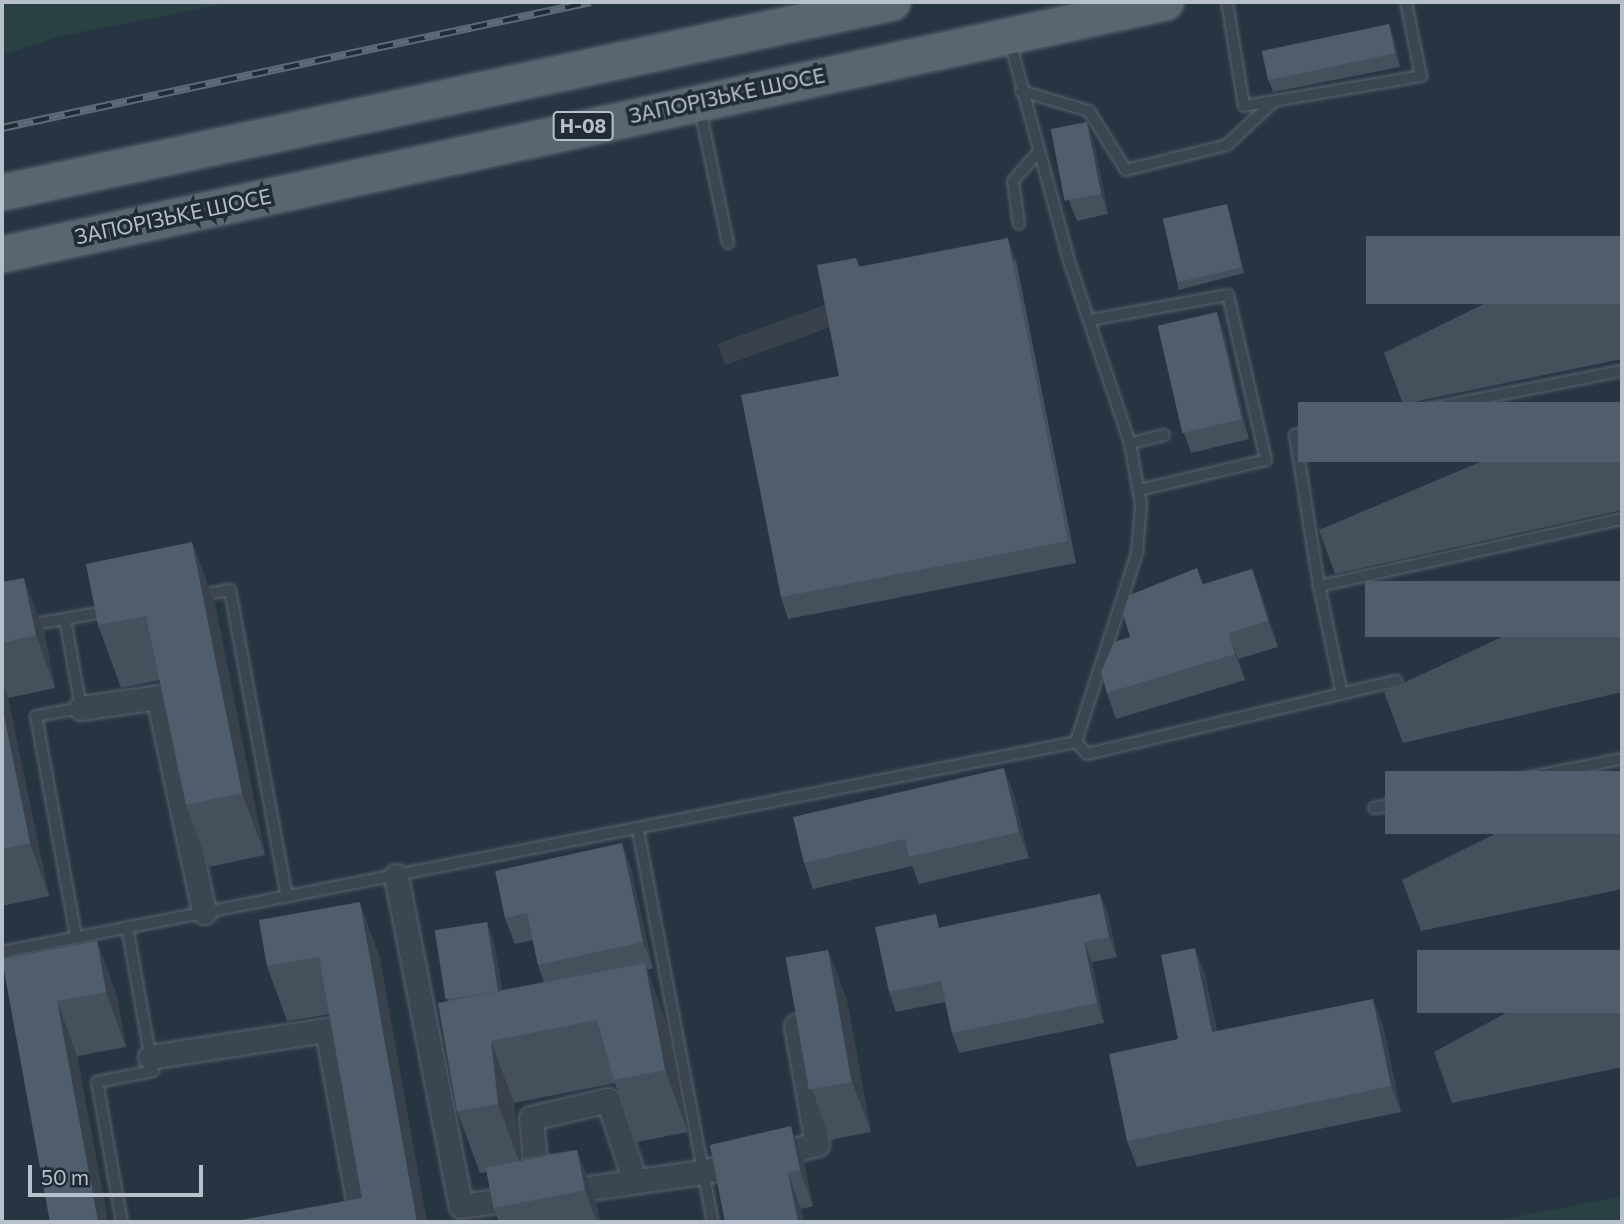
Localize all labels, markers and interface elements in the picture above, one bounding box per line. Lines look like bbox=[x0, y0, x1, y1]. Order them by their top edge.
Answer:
street label: ЗАПОРІЗЬКЕ ШОСЕ bbox=[627, 62, 827, 128]
road number: Н-08 bbox=[552, 110, 614, 142]
street label: ЗАПОРІЗЬКЕ ШОСЕ bbox=[73, 183, 273, 249]
scale bar bbox=[32, 1150, 206, 1194]
text: 50 m bbox=[41, 1164, 89, 1189]

